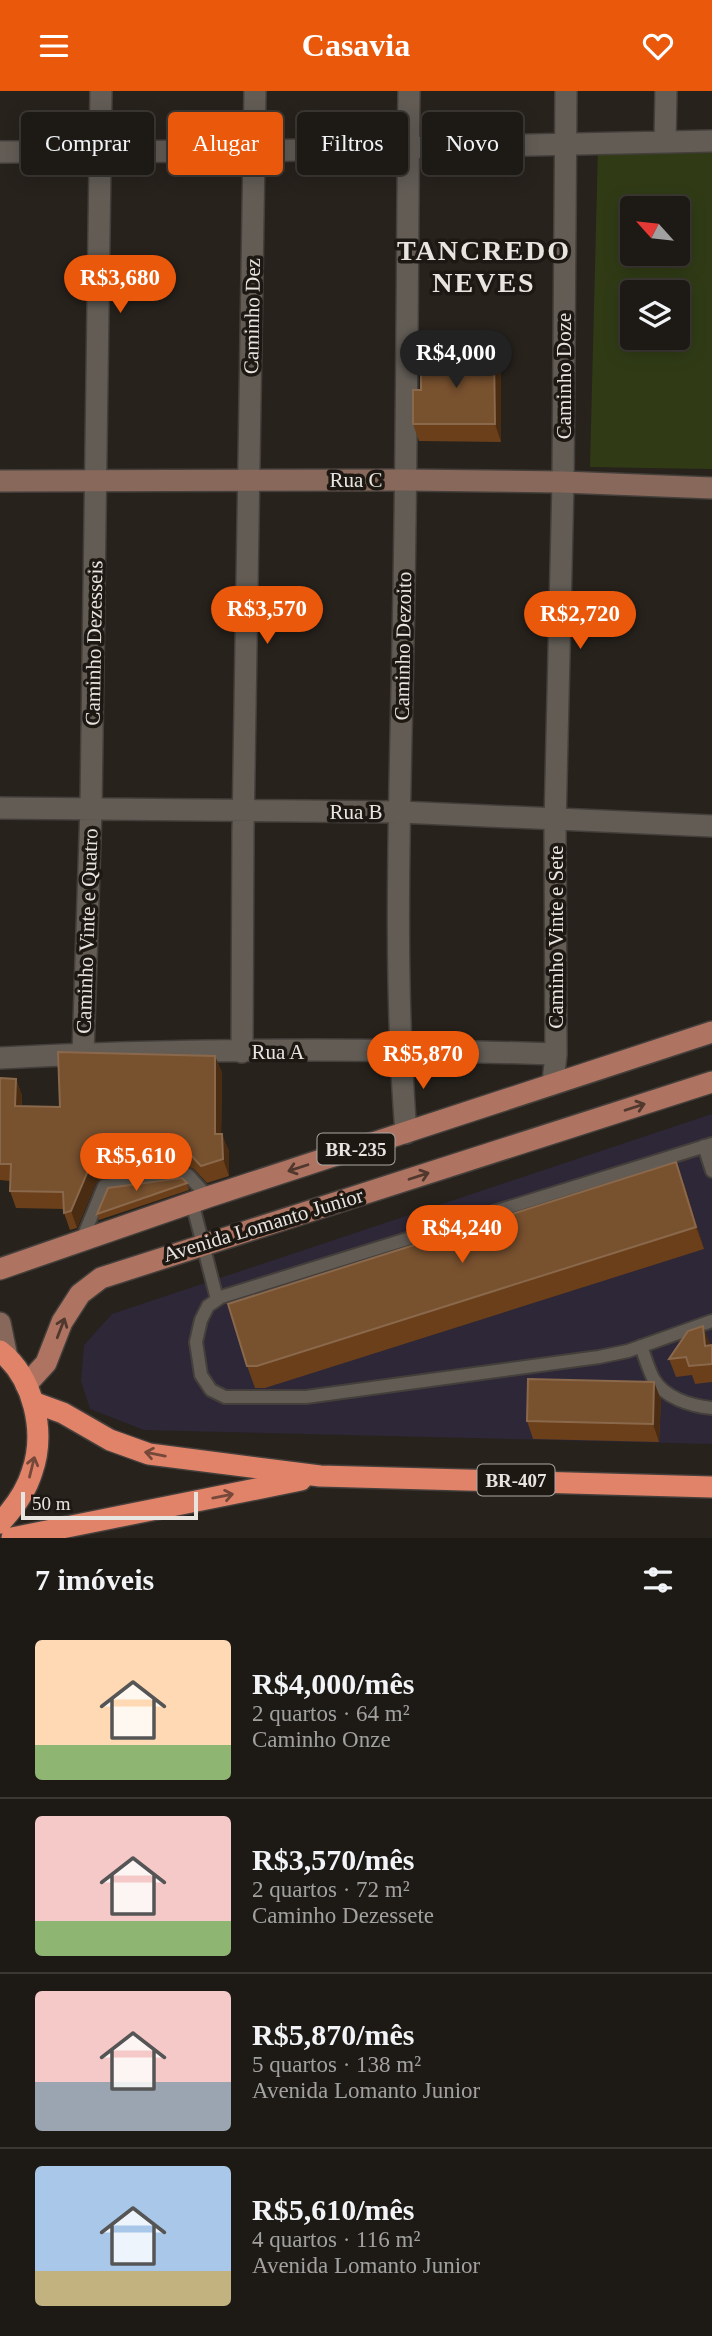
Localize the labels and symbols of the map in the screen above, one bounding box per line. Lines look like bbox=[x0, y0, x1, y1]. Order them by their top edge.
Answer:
north arrow bbox=[620, 196, 690, 266]
district label: TANCREDO NEVES bbox=[397, 235, 571, 298]
pin: R$3,680 bbox=[55, 255, 185, 315]
street label: Caminho Dez bbox=[239, 258, 265, 374]
street label: Caminho Doze bbox=[552, 313, 576, 439]
pin: R$4,000 bbox=[391, 331, 521, 390]
street label: Rua C bbox=[329, 468, 383, 492]
street label: Caminho Dezesseis bbox=[81, 560, 107, 726]
street label: Caminho Dezoito bbox=[390, 571, 416, 721]
pin: R$3,570 bbox=[202, 587, 332, 646]
pin: R$2,720 bbox=[515, 591, 645, 651]
street label: Rua B bbox=[329, 800, 383, 824]
street label: Caminho Vinte e Quatro bbox=[71, 828, 103, 1034]
street label: Caminho Vinte e Sete bbox=[544, 845, 568, 1029]
pin: R$5,870 bbox=[358, 1031, 488, 1091]
street label: Rua A bbox=[251, 1040, 305, 1064]
one-way arrow bbox=[624, 1100, 646, 1112]
pin: R$5,610 bbox=[71, 1133, 201, 1193]
road number: BR-235 bbox=[318, 1133, 394, 1165]
one-way arrow bbox=[287, 1162, 309, 1175]
one-way arrow bbox=[407, 1169, 429, 1181]
street label: Avenida Lomanto Junior bbox=[160, 1183, 366, 1267]
pin: R$4,240 bbox=[397, 1205, 527, 1265]
one-way arrow bbox=[56, 1317, 69, 1339]
one-way arrow bbox=[144, 1447, 167, 1461]
one-way arrow bbox=[26, 1456, 39, 1478]
road number: BR-407 bbox=[477, 1464, 554, 1495]
one-way arrow bbox=[211, 1488, 234, 1502]
scale bar bbox=[21, 1489, 198, 1521]

